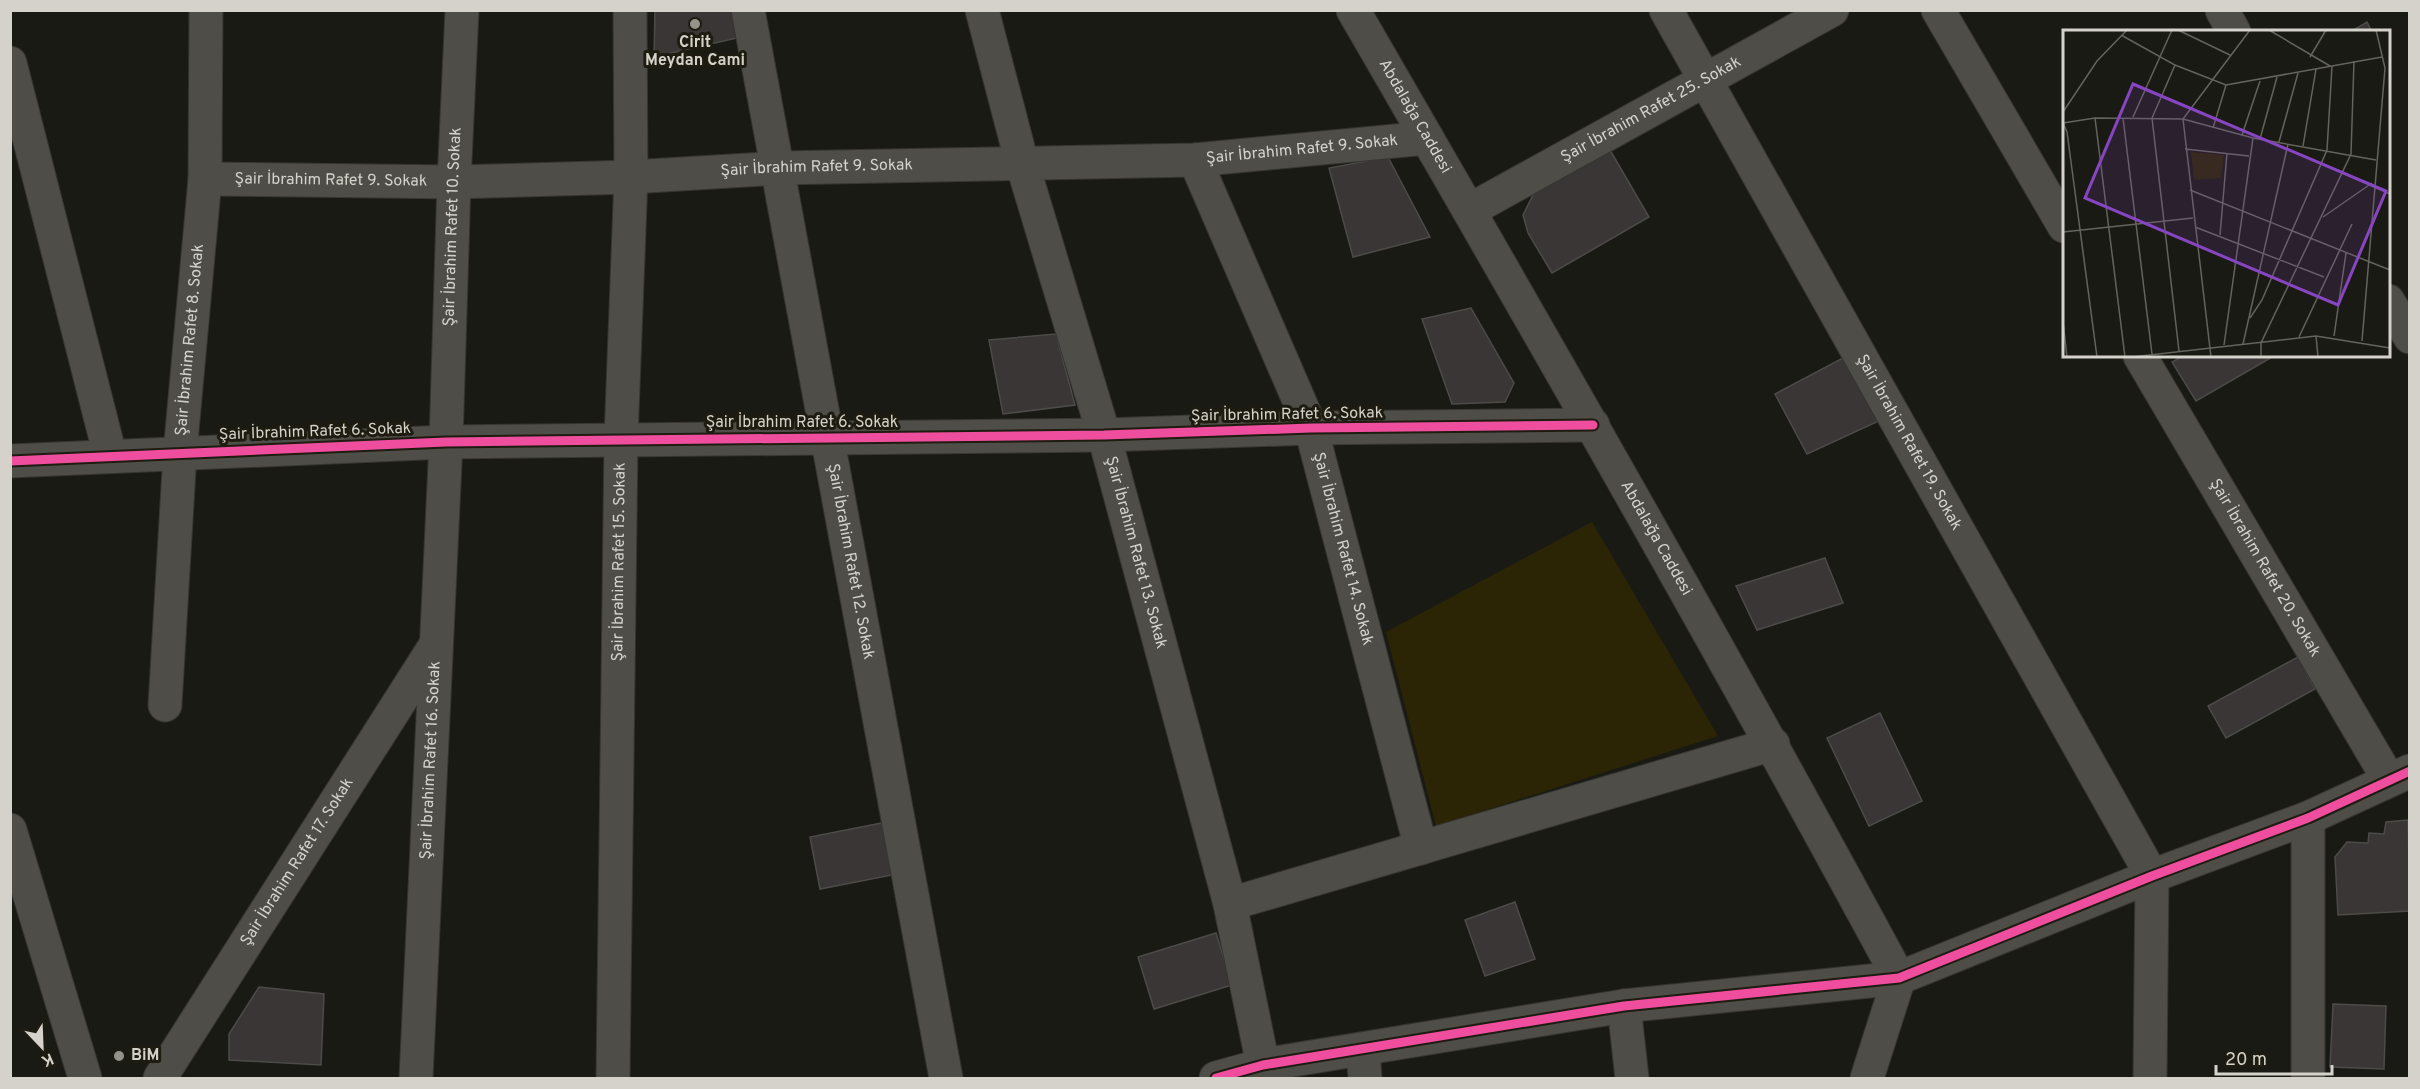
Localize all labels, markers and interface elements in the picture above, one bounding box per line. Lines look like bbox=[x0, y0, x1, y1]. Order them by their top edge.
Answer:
marker: Cirit Meydan Cami bbox=[688, 17, 702, 31]
inset map bbox=[2063, 30, 2390, 357]
place label: Cirit Meydan Cami bbox=[645, 33, 745, 71]
street label: Şair İbrahim Rafet 25. Sokak bbox=[1558, 52, 1745, 168]
street label: Abdalağa Caddesi bbox=[1374, 56, 1455, 177]
street label: Şair İbrahim Rafet 10. Sokak bbox=[440, 127, 467, 327]
street label: Şair İbrahim Rafet 9. Sokak bbox=[1205, 131, 1399, 169]
street label: Şair İbrahim Rafet 9. Sokak bbox=[720, 155, 913, 182]
street label: Şair İbrahim Rafet 9. Sokak bbox=[235, 169, 427, 192]
street label: Şair İbrahim Rafet 8. Sokak bbox=[172, 243, 209, 437]
street label: Şair İbrahim Rafet 19. Sokak bbox=[1851, 351, 1966, 534]
street label: Şair İbrahim Rafet 6. Sokak bbox=[1191, 402, 1383, 427]
street label: Şair İbrahim Rafet 6. Sokak bbox=[706, 412, 898, 433]
street label: Şair İbrahim Rafet 6. Sokak bbox=[218, 418, 412, 445]
street label: Şair İbrahim Rafet 14. Sokak bbox=[1308, 450, 1377, 648]
street label: Şair İbrahim Rafet 13. Sokak bbox=[1100, 454, 1171, 651]
street label: Şair İbrahim Rafet 15. Sokak bbox=[608, 462, 631, 662]
street label: Şair İbrahim Rafet 12. Sokak bbox=[822, 462, 878, 661]
street label: Şair İbrahim Rafet 20. Sokak bbox=[2205, 475, 2325, 661]
street label: Abdalağa Caddesi bbox=[1615, 477, 1696, 599]
street label: Şair İbrahim Rafet 16. Sokak bbox=[416, 661, 446, 860]
street label: Şair İbrahim Rafet 17. Sokak bbox=[236, 774, 358, 950]
north arrow bbox=[12, 1017, 72, 1077]
scale bar bbox=[2216, 1038, 2332, 1076]
place label: BiM bbox=[131, 1046, 160, 1066]
text: K bbox=[38, 1048, 56, 1070]
marker: BiM bbox=[112, 1049, 126, 1063]
text: 20 m bbox=[2225, 1049, 2267, 1072]

